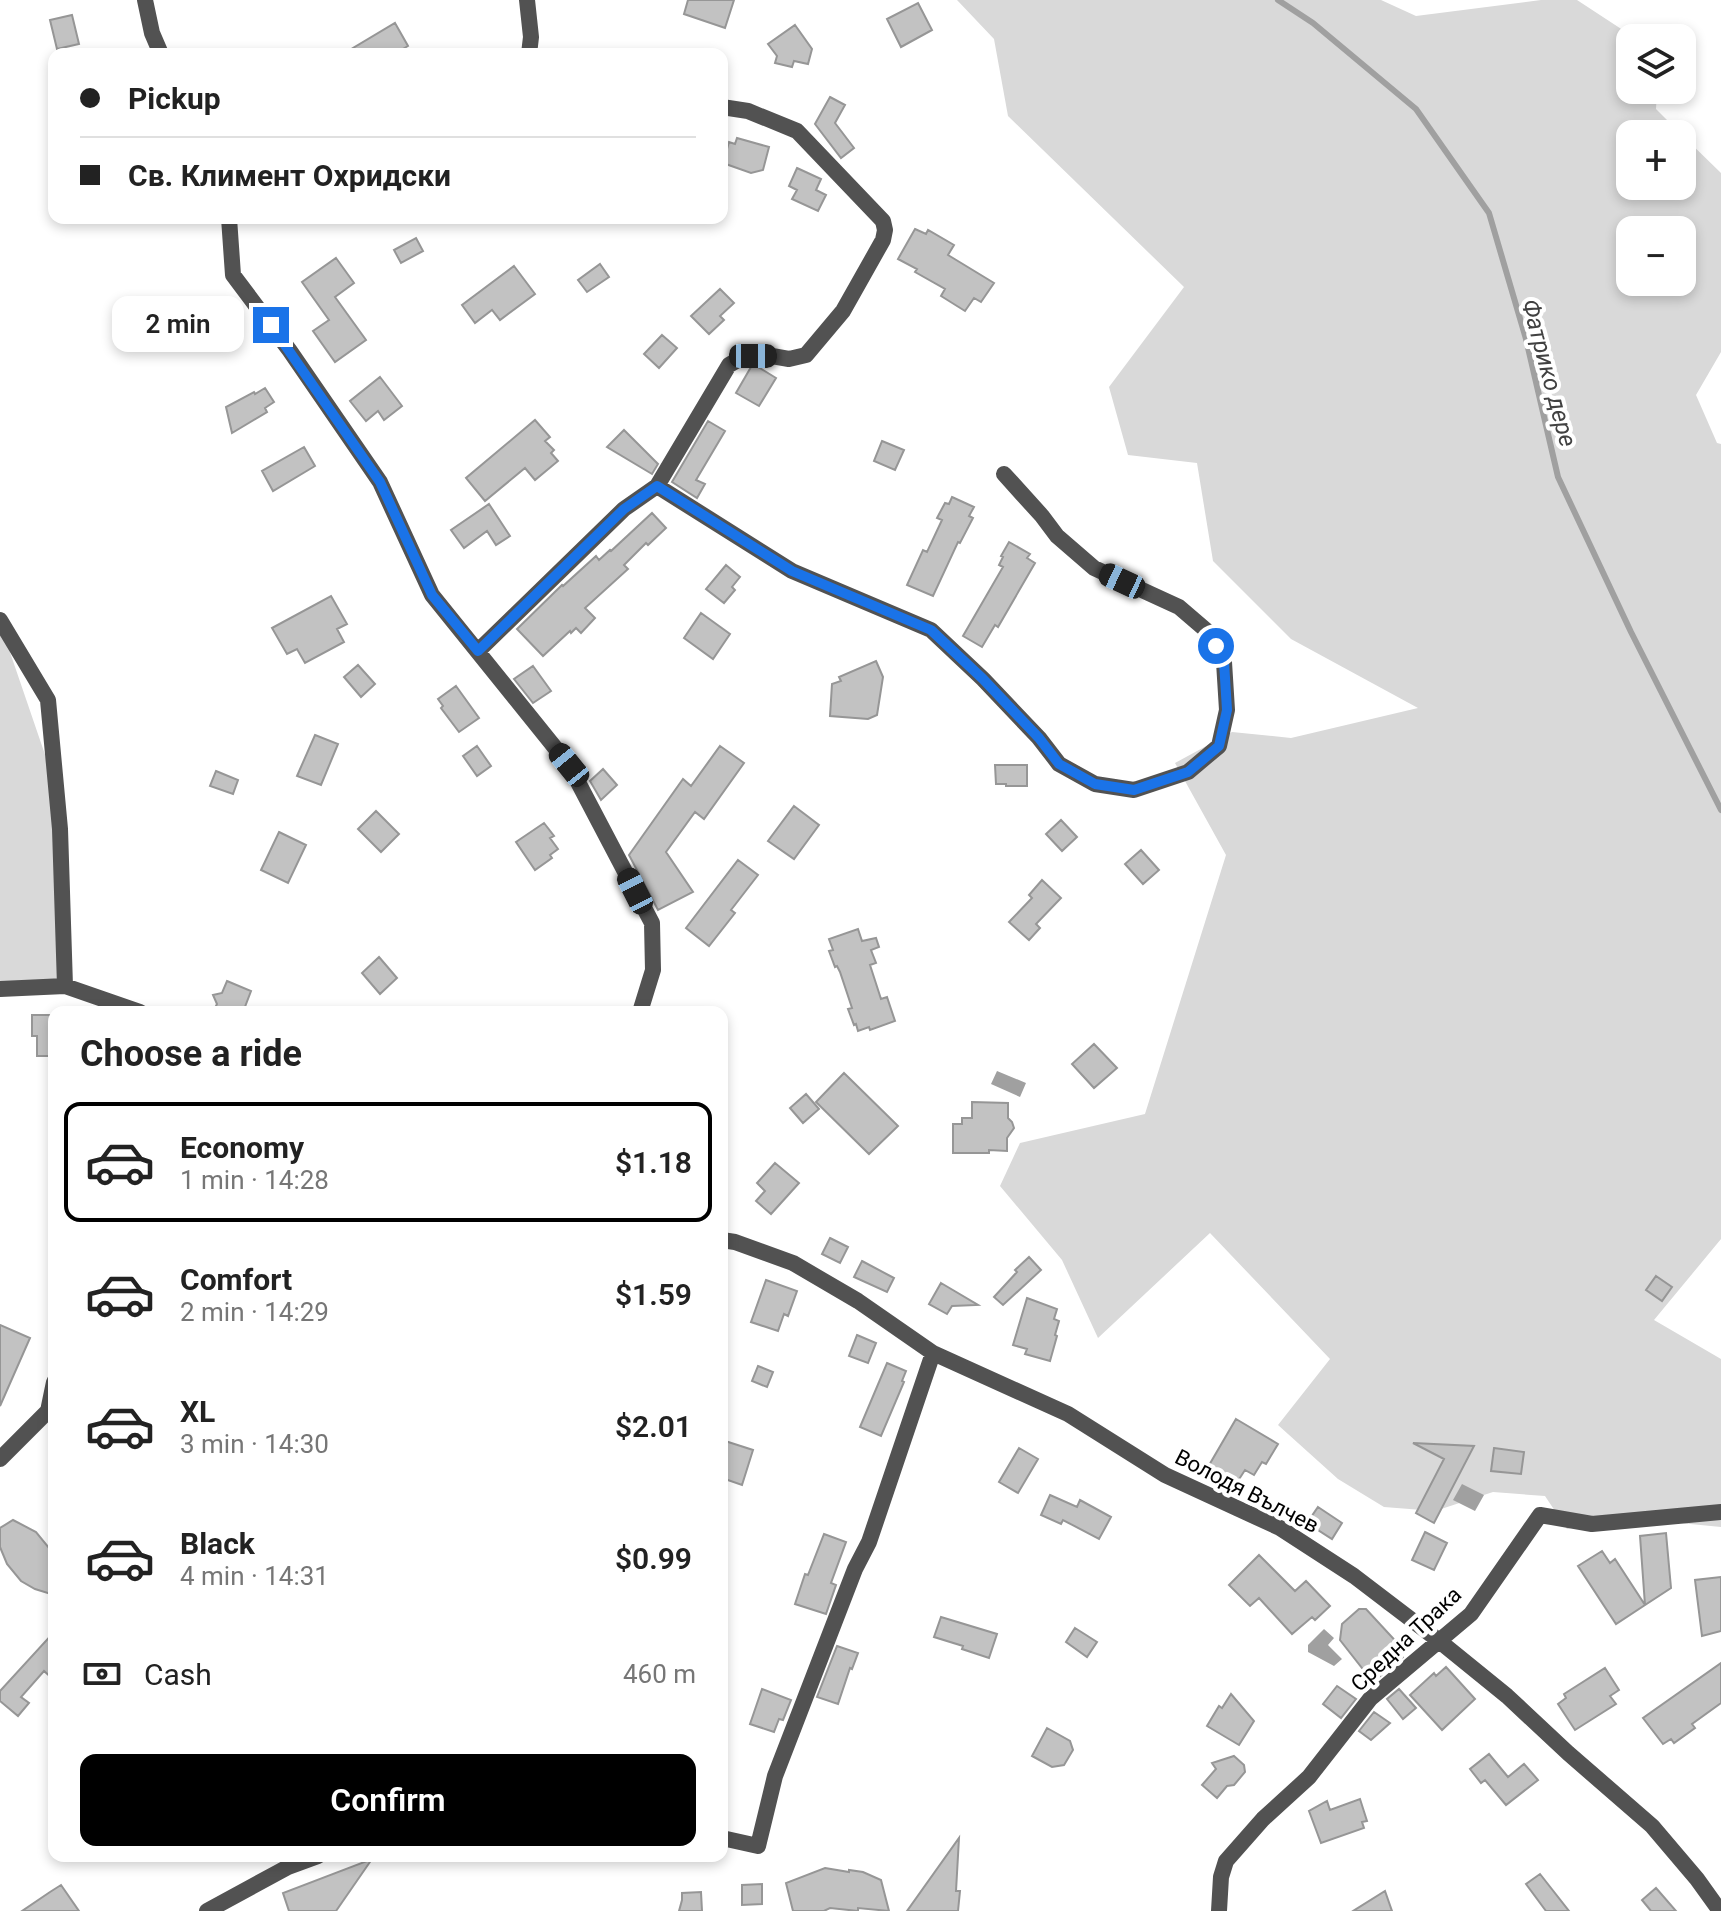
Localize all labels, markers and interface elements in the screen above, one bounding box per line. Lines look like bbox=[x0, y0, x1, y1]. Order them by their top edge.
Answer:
map controls bbox=[1616, 24, 1696, 296]
button: layers bbox=[1616, 24, 1696, 104]
text: Pickup bbox=[128, 81, 221, 116]
button: + bbox=[1616, 120, 1696, 200]
text: Св. Климент Охридски bbox=[128, 158, 451, 193]
button: − bbox=[1616, 216, 1696, 296]
water label: Фатрико дере bbox=[1516, 296, 1582, 450]
callout: 2 min bbox=[111, 297, 243, 353]
route end bbox=[253, 307, 289, 343]
text: 2 min bbox=[145, 309, 211, 339]
car bbox=[729, 344, 777, 368]
car bbox=[1095, 560, 1149, 602]
route start bbox=[1198, 628, 1234, 664]
car bbox=[545, 739, 593, 791]
car bbox=[613, 864, 657, 918]
text: Choose a ride bbox=[80, 1033, 302, 1075]
icon: car bbox=[84, 1126, 156, 1198]
text: Economy bbox=[180, 1130, 304, 1165]
text: $1.18 bbox=[615, 1145, 692, 1180]
text: 1 min · 14:28 bbox=[180, 1165, 329, 1195]
icon: car bbox=[84, 1258, 156, 1330]
text: Comfort bbox=[180, 1262, 292, 1297]
text: $1.59 bbox=[615, 1277, 692, 1312]
text: 2 min · 14:29 bbox=[180, 1297, 329, 1327]
icon: car bbox=[84, 1390, 156, 1462]
text: XL bbox=[180, 1394, 215, 1429]
text: $2.01 bbox=[615, 1409, 692, 1444]
text: 3 min · 14:30 bbox=[180, 1429, 329, 1459]
street label: Володя Вълчев bbox=[1171, 1444, 1323, 1538]
icon: car bbox=[84, 1522, 156, 1594]
text: Black bbox=[180, 1526, 255, 1561]
text: $0.99 bbox=[615, 1541, 692, 1576]
text: 4 min · 14:31 bbox=[180, 1561, 329, 1591]
street label: Средна Трака bbox=[1346, 1582, 1466, 1696]
icon: cash bbox=[80, 1652, 124, 1696]
text: Cash bbox=[144, 1657, 212, 1692]
text: 460 m bbox=[623, 1659, 696, 1689]
button: Confirm bbox=[80, 1754, 696, 1846]

